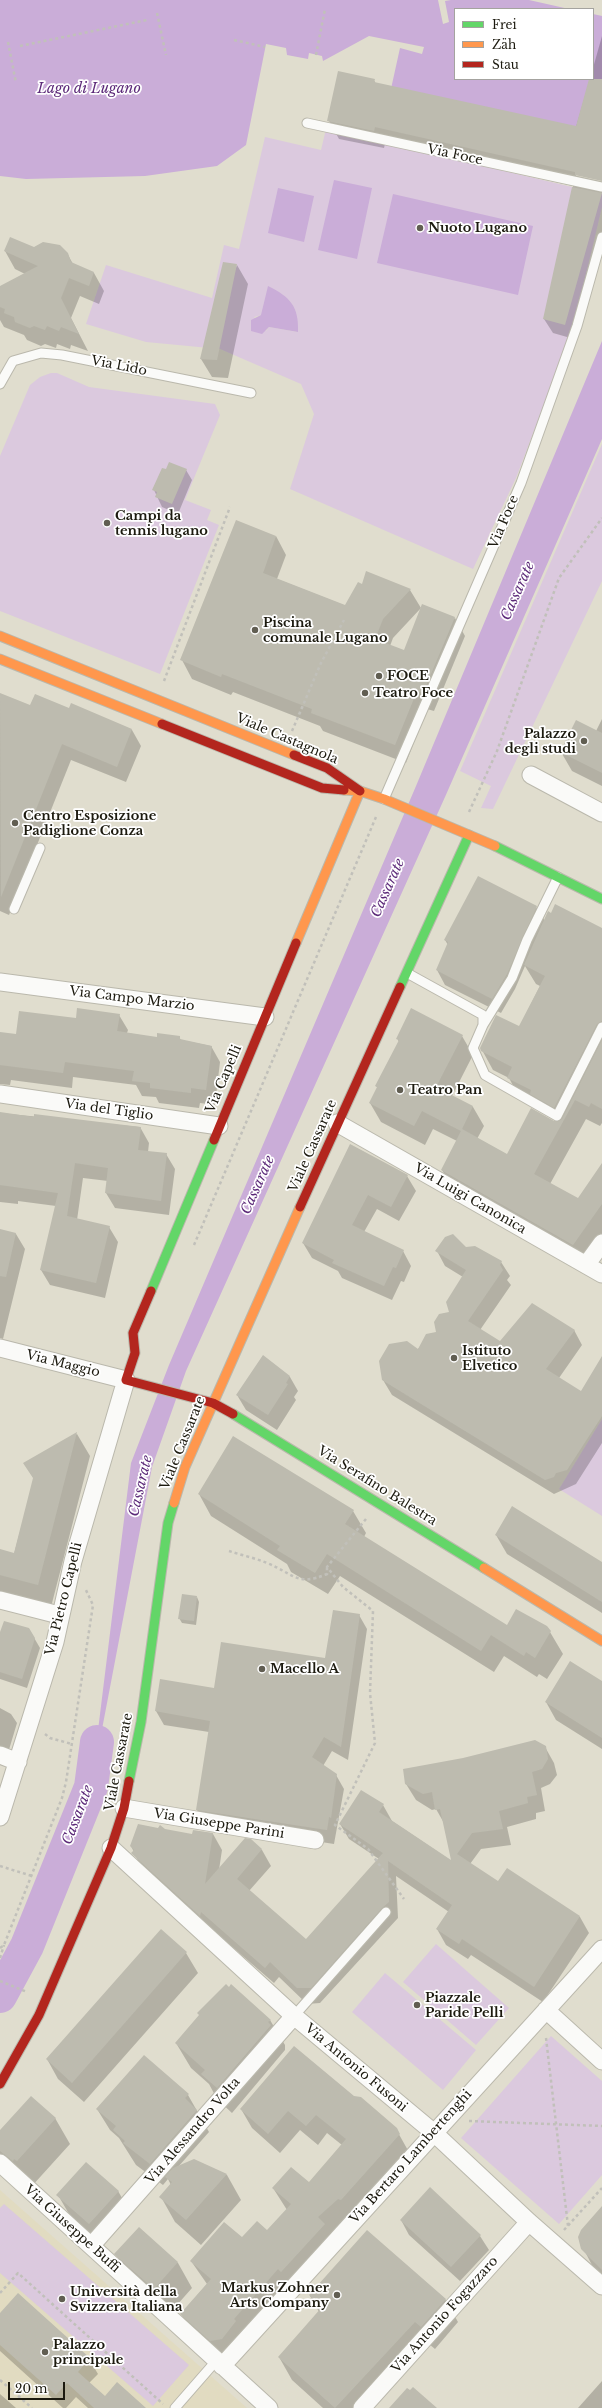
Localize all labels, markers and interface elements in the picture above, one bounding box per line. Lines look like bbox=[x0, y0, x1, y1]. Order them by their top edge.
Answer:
legend bbox=[454, 8, 594, 80]
text: Frei bbox=[492, 17, 517, 32]
text: Zäh bbox=[492, 37, 516, 52]
text: Stau bbox=[492, 57, 519, 72]
water label: Lago di Lugano bbox=[37, 81, 141, 97]
street label: Via Foce bbox=[426, 141, 484, 169]
place label: Nuoto Lugano bbox=[428, 220, 527, 236]
marker: Nuoto Lugano bbox=[415, 223, 425, 233]
street label: Via Lido bbox=[90, 353, 148, 379]
street label: Via Foce bbox=[486, 493, 522, 551]
place label: Campi da tennis lugano bbox=[115, 508, 208, 539]
marker: Campi da tennis lugano bbox=[102, 518, 112, 528]
water label: Cassarate bbox=[498, 559, 538, 623]
place label: Piscina comunale Lugano bbox=[263, 615, 387, 646]
marker: Piscina comunale Lugano bbox=[250, 625, 260, 635]
place label: FOCE bbox=[387, 668, 429, 684]
marker: FOCE bbox=[374, 671, 384, 681]
place label: Teatro Foce bbox=[373, 685, 453, 701]
marker: Teatro Foce bbox=[360, 688, 370, 698]
street label: Viale Castagnola bbox=[234, 710, 340, 768]
place label: Palazzo degli studi bbox=[505, 726, 576, 757]
marker: Palazzo degli studi bbox=[579, 736, 589, 746]
place label: Centro Esposizione Padiglione Conza bbox=[23, 808, 156, 839]
marker: Centro Esposizione Padiglione Conza bbox=[10, 818, 20, 828]
water label: Cassarate bbox=[368, 856, 408, 920]
street label: Via Campo Marzio bbox=[69, 984, 195, 1014]
street label: Via Capelli bbox=[203, 1043, 245, 1115]
place label: Teatro Pan bbox=[408, 1082, 482, 1098]
marker: Teatro Pan bbox=[395, 1085, 405, 1095]
street label: Via del Tiglio bbox=[64, 1096, 154, 1124]
street label: Viale Cassarate bbox=[286, 1097, 340, 1195]
water label: Cassarate bbox=[238, 1153, 278, 1217]
street label: Via Luigi Canonica bbox=[411, 1161, 529, 1237]
place label: Istituto Elvetico bbox=[462, 1343, 517, 1374]
street label: Via Maggio bbox=[25, 1347, 101, 1381]
marker: Istituto Elvetico bbox=[449, 1353, 459, 1363]
street label: Viale Cassarate bbox=[157, 1394, 209, 1492]
street label: Via Serafino Balestra bbox=[315, 1443, 439, 1529]
water label: Cassarate bbox=[126, 1454, 156, 1518]
street label: Via Pietro Capelli bbox=[42, 1541, 86, 1657]
place label: Macello A bbox=[270, 1661, 339, 1677]
marker: Macello A bbox=[257, 1664, 267, 1674]
street label: Viale Cassarate bbox=[102, 1712, 136, 1812]
water label: Cassarate bbox=[59, 1783, 97, 1847]
street label: Via Giuseppe Parini bbox=[153, 1806, 285, 1842]
place label: Piazzale Paride Pelli bbox=[425, 1990, 503, 2021]
marker: Piazzale Paride Pelli bbox=[412, 2000, 422, 2010]
street label: Via Antonio Fusoni bbox=[302, 2021, 410, 2115]
street label: Via Alessandro Volta bbox=[142, 2075, 244, 2187]
street label: Via Bertaro Lambertenghi bbox=[347, 2087, 475, 2227]
street label: Via Giuseppe Buffi bbox=[21, 2182, 123, 2276]
street label: Via Antonio Fogazzaro bbox=[389, 2254, 501, 2376]
place label: Markus Zohner Arts Company bbox=[221, 2280, 329, 2311]
place label: Università della Svizzera Italiana bbox=[70, 2284, 182, 2315]
marker: Markus Zohner Arts Company bbox=[332, 2290, 342, 2300]
marker: Università della Svizzera Italiana bbox=[57, 2294, 67, 2304]
place label: Palazzo principale bbox=[53, 2337, 123, 2368]
marker: Palazzo principale bbox=[40, 2347, 50, 2357]
scale bar bbox=[10, 2374, 67, 2400]
text: 20 m bbox=[15, 2381, 47, 2396]

